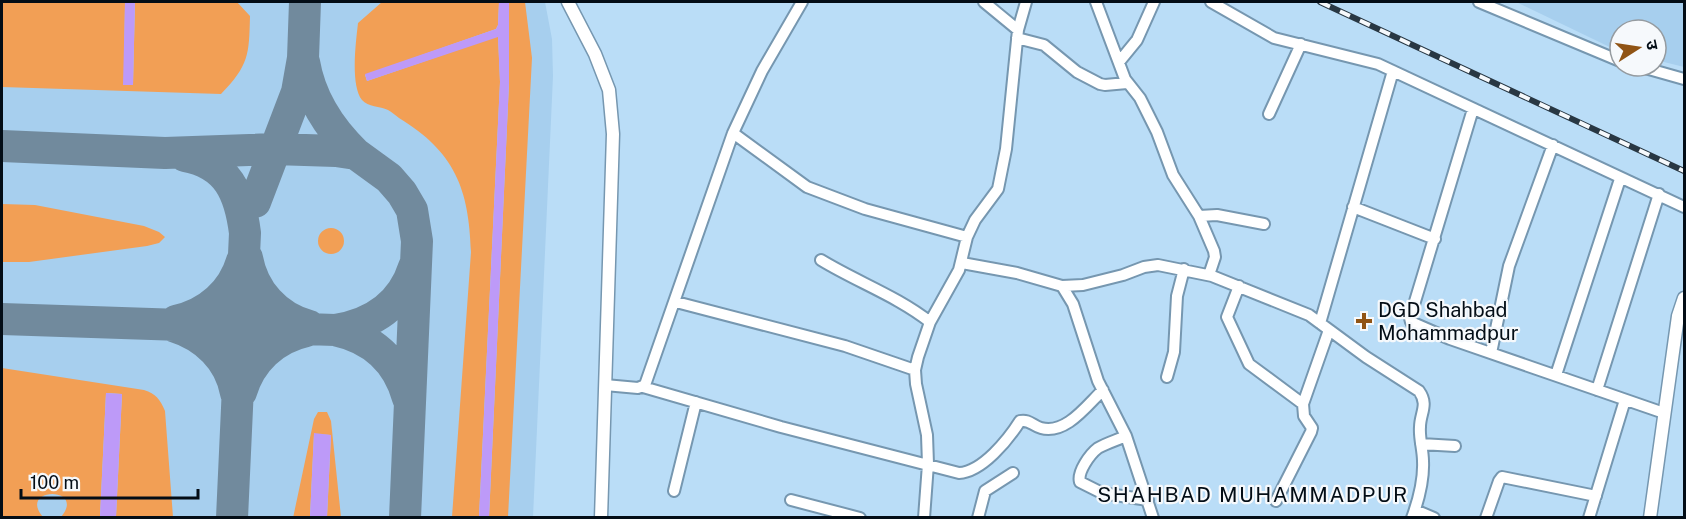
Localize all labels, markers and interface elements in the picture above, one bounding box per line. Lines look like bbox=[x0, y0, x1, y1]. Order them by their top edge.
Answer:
north arrow bbox=[1608, 18, 1668, 78]
text: उ bbox=[1642, 38, 1663, 52]
place label: DGD Shahbad Mohammadpur bbox=[1378, 298, 1519, 345]
marker: DGD Shahbad Mohammadpur bbox=[1355, 312, 1373, 330]
scale bar bbox=[21, 462, 198, 500]
text: 100 m bbox=[30, 472, 79, 493]
district label: SHAHBAD MUHAMMADPUR bbox=[1097, 482, 1409, 507]

